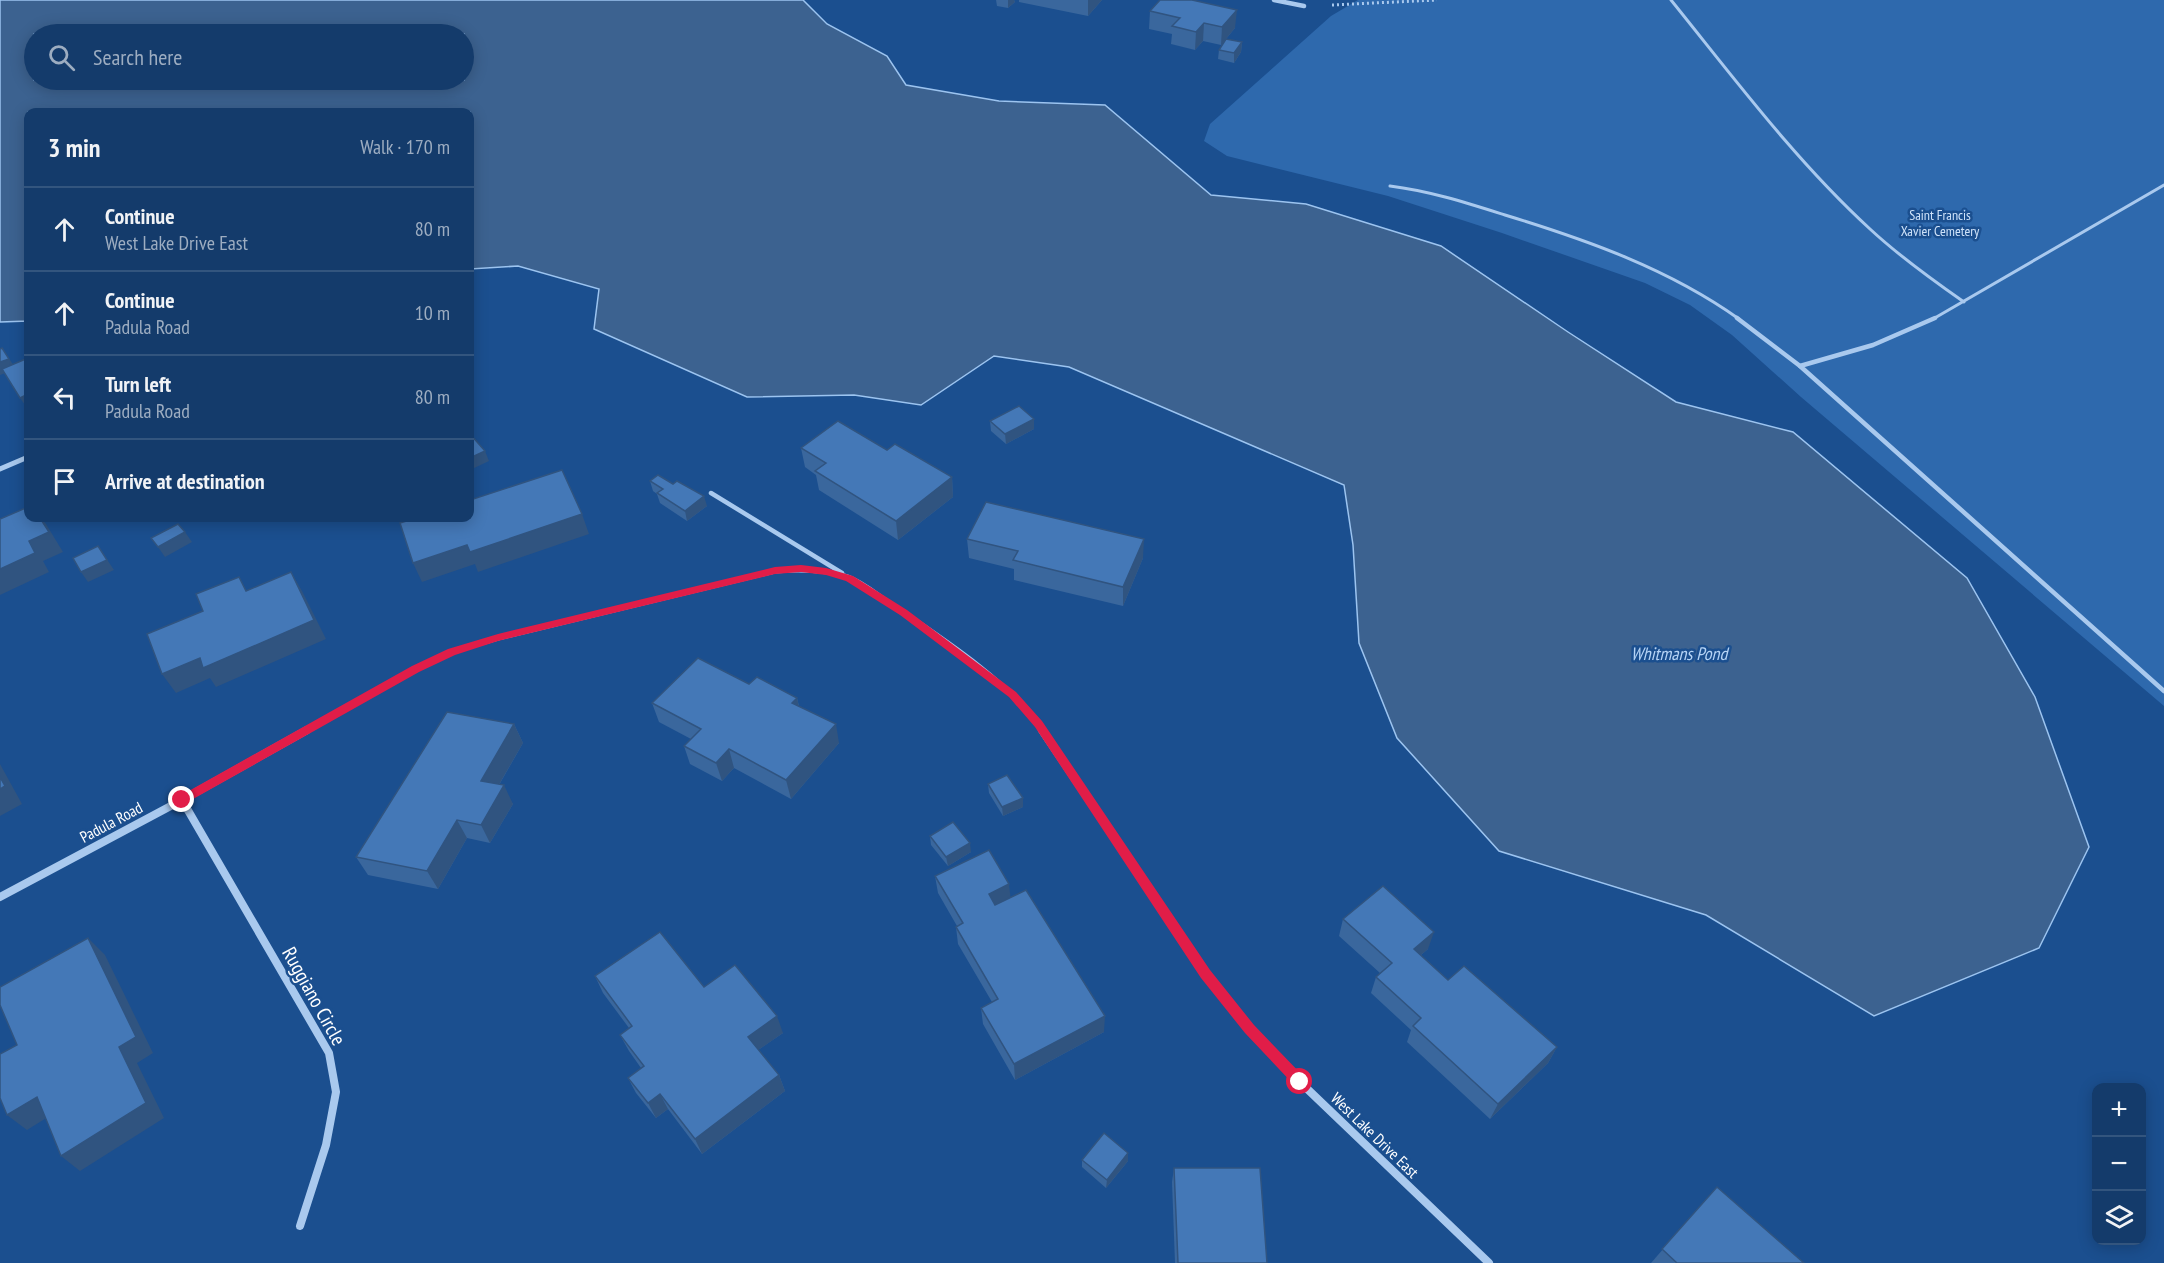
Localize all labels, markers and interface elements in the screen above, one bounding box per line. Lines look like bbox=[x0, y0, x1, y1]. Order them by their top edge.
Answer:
search box bbox=[24, 24, 474, 90]
icon: search bbox=[45, 41, 78, 74]
text: Search here bbox=[93, 43, 182, 71]
text: 3 min bbox=[48, 131, 101, 164]
text: Walk · 170 m bbox=[360, 134, 450, 160]
text: Continue bbox=[105, 202, 175, 230]
park label: Saint Francis Xavier Cemetery bbox=[1901, 206, 1980, 240]
icon: ahead bbox=[48, 213, 81, 246]
text: 80 m bbox=[415, 216, 450, 242]
text: West Lake Drive East bbox=[105, 230, 248, 256]
text: Continue bbox=[105, 286, 175, 314]
icon: ahead bbox=[48, 297, 81, 330]
text: 10 m bbox=[415, 300, 450, 326]
text: Padula Road bbox=[105, 314, 190, 340]
text: Turn left bbox=[105, 370, 171, 398]
icon: left bbox=[48, 381, 81, 414]
text: 80 m bbox=[415, 384, 450, 410]
text: Padula Road bbox=[105, 398, 190, 424]
icon: arrive bbox=[48, 465, 81, 498]
text: Arrive at destination bbox=[105, 467, 265, 495]
water label: Whitmans Pond bbox=[1631, 642, 1730, 665]
route end bbox=[168, 786, 194, 812]
street label: Padula Road bbox=[76, 797, 146, 847]
street label: Ruggiano Circle bbox=[276, 942, 352, 1050]
route start bbox=[1286, 1068, 1312, 1094]
map controls bbox=[2092, 1083, 2146, 1245]
button: + bbox=[2092, 1083, 2146, 1137]
street label: West Lake Drive East bbox=[1327, 1088, 1424, 1182]
button: − bbox=[2092, 1137, 2146, 1191]
button: layers bbox=[2092, 1191, 2146, 1245]

